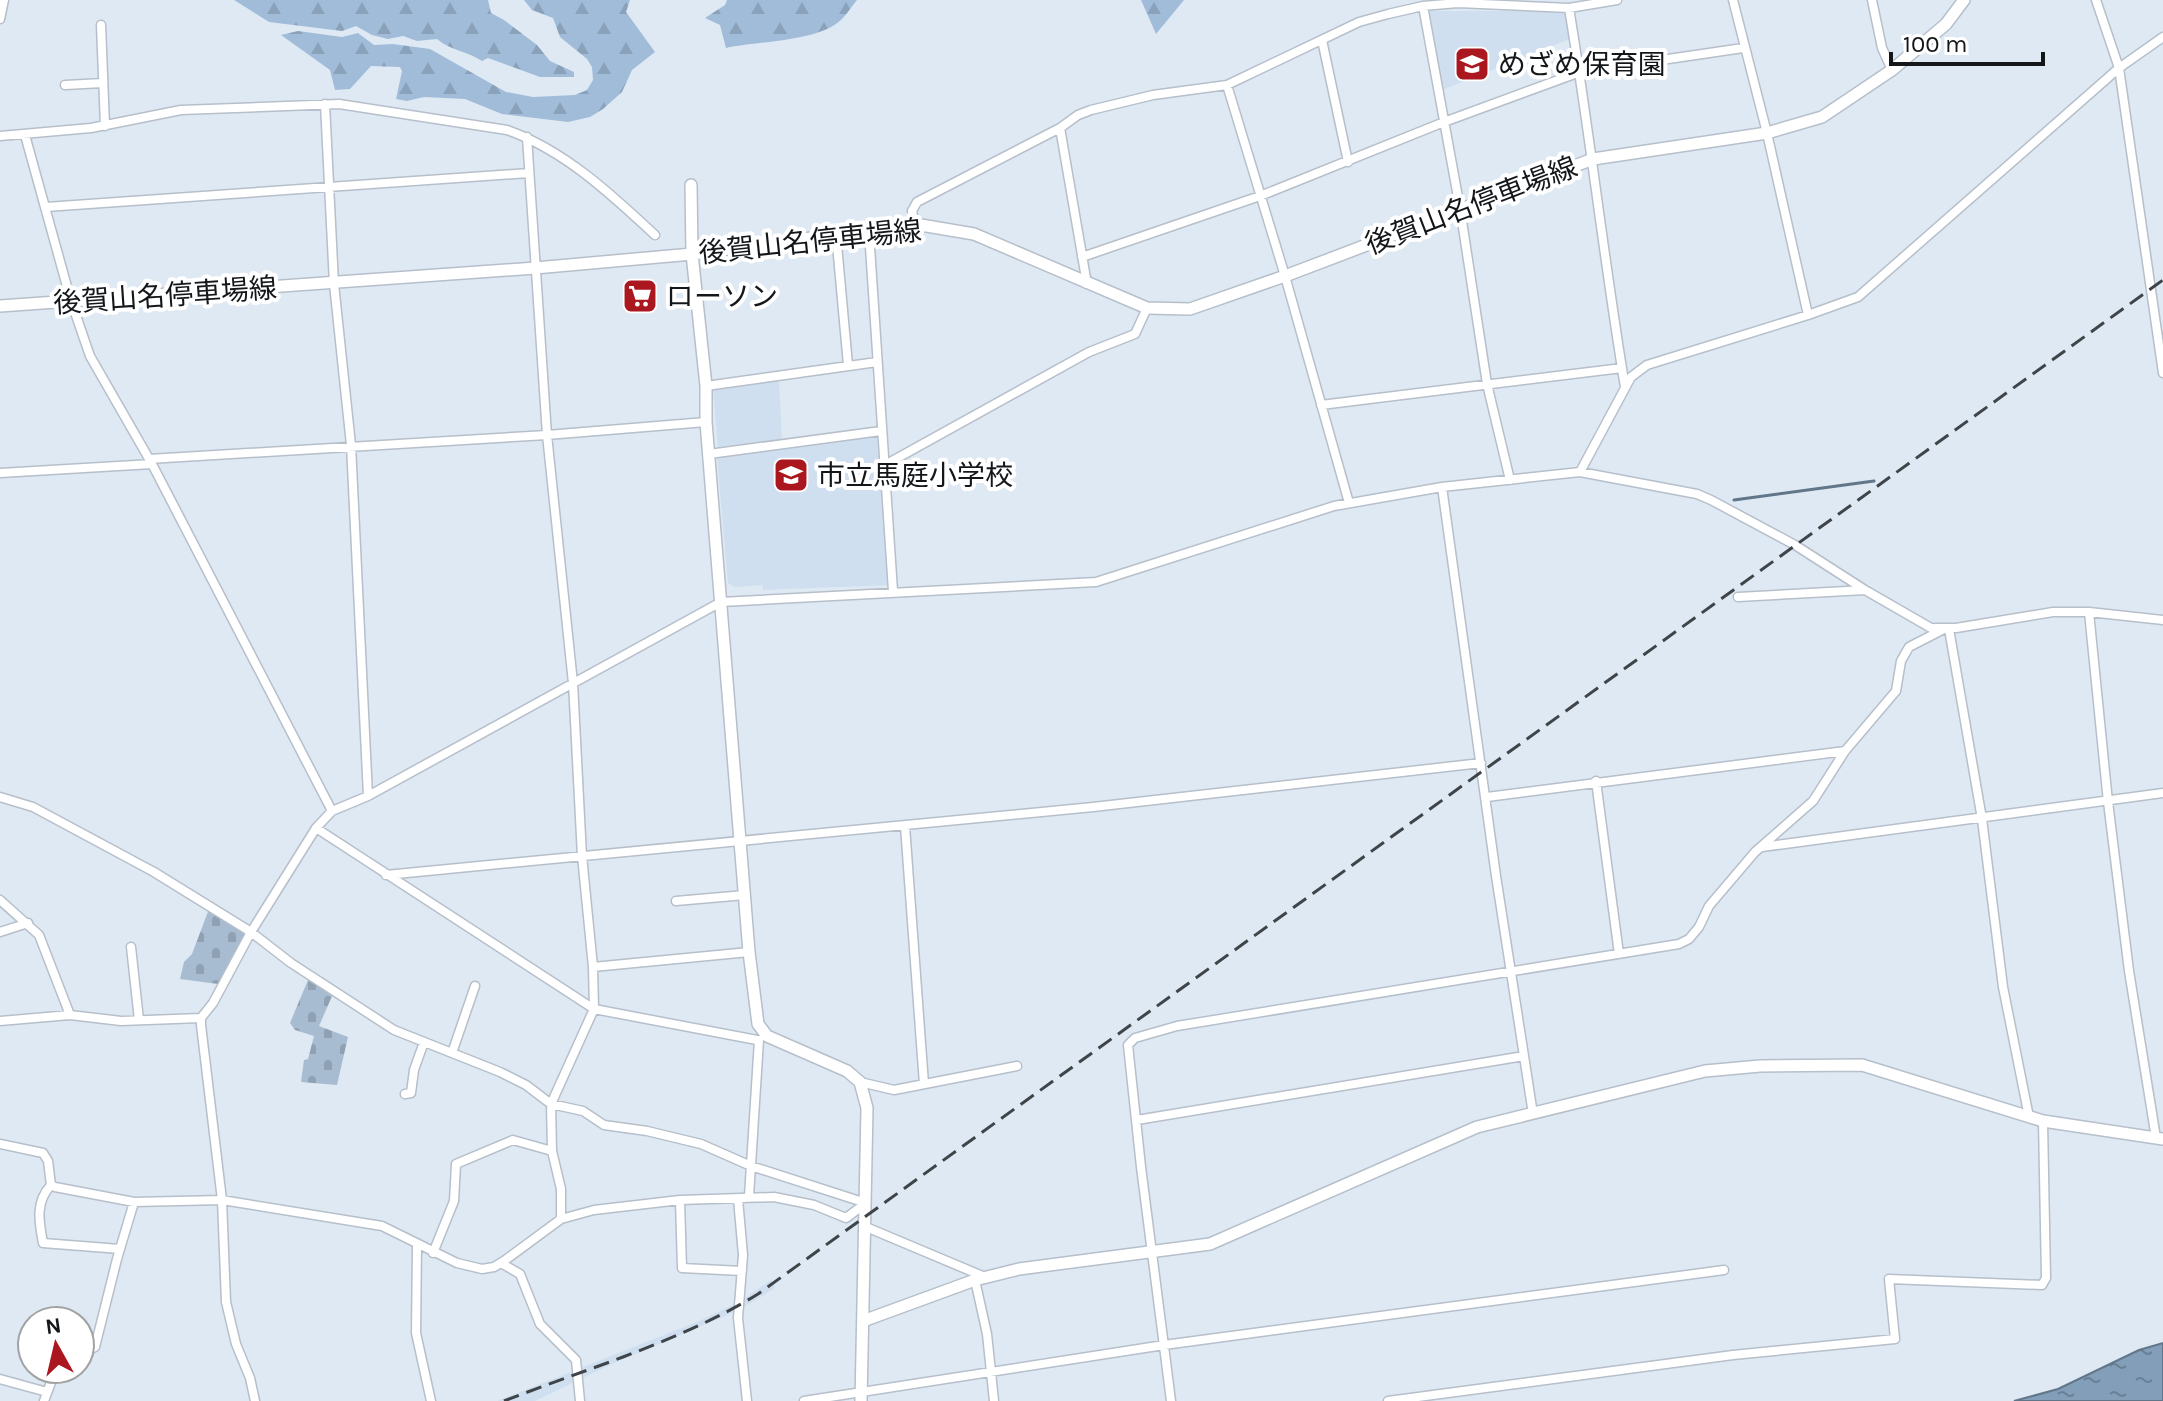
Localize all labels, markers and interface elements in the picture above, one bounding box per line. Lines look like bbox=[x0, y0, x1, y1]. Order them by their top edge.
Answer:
scale bar bbox=[1891, 16, 2043, 66]
text: 100 m bbox=[1903, 30, 1968, 58]
school or university icon: めざめ保育園 bbox=[1453, 45, 1491, 83]
place label: めざめ保育園 bbox=[1498, 48, 1666, 81]
street label: 後賀山名停車場線 bbox=[1361, 150, 1582, 261]
street label: 後賀山名停車場線 bbox=[697, 213, 923, 270]
street label: 後賀山名停車場線 bbox=[52, 271, 278, 320]
supermarket icon: ローソン bbox=[621, 277, 659, 315]
place label: ローソン bbox=[666, 280, 778, 313]
school or university icon: 市立馬庭小学校 bbox=[772, 456, 810, 494]
place label: 市立馬庭小学校 bbox=[817, 459, 1013, 492]
north arrow bbox=[16, 1305, 96, 1385]
text: N bbox=[44, 1312, 63, 1340]

